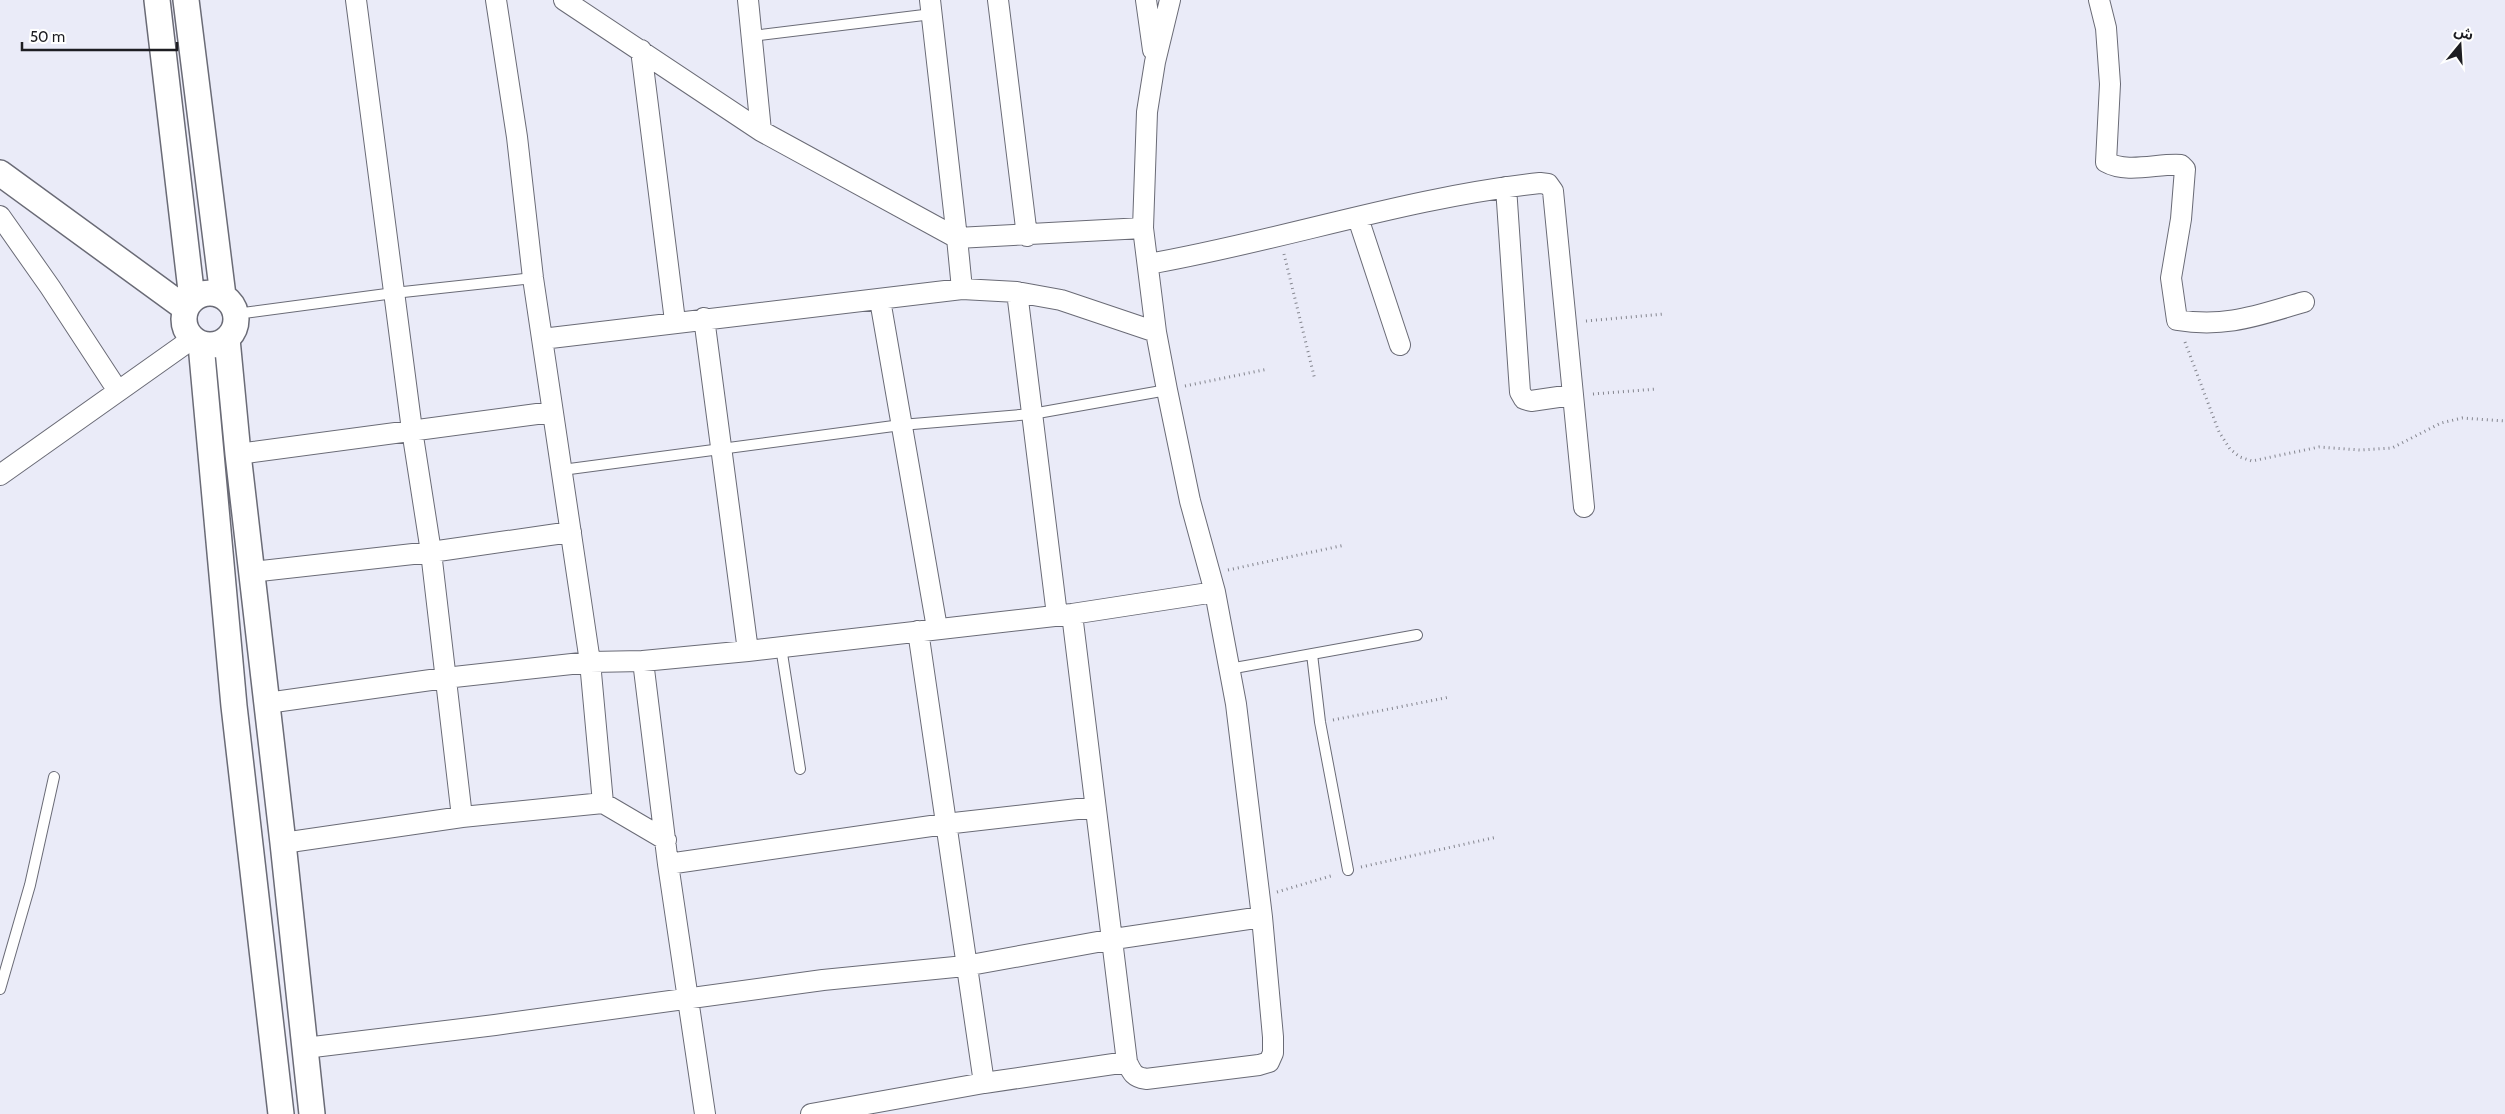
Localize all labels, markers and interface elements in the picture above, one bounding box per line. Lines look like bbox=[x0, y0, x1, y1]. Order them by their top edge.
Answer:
scale bar bbox=[22, 20, 178, 52]
north arrow bbox=[2435, 20, 2485, 70]
text: ش bbox=[2452, 21, 2476, 44]
text: 50 m bbox=[30, 28, 65, 46]

